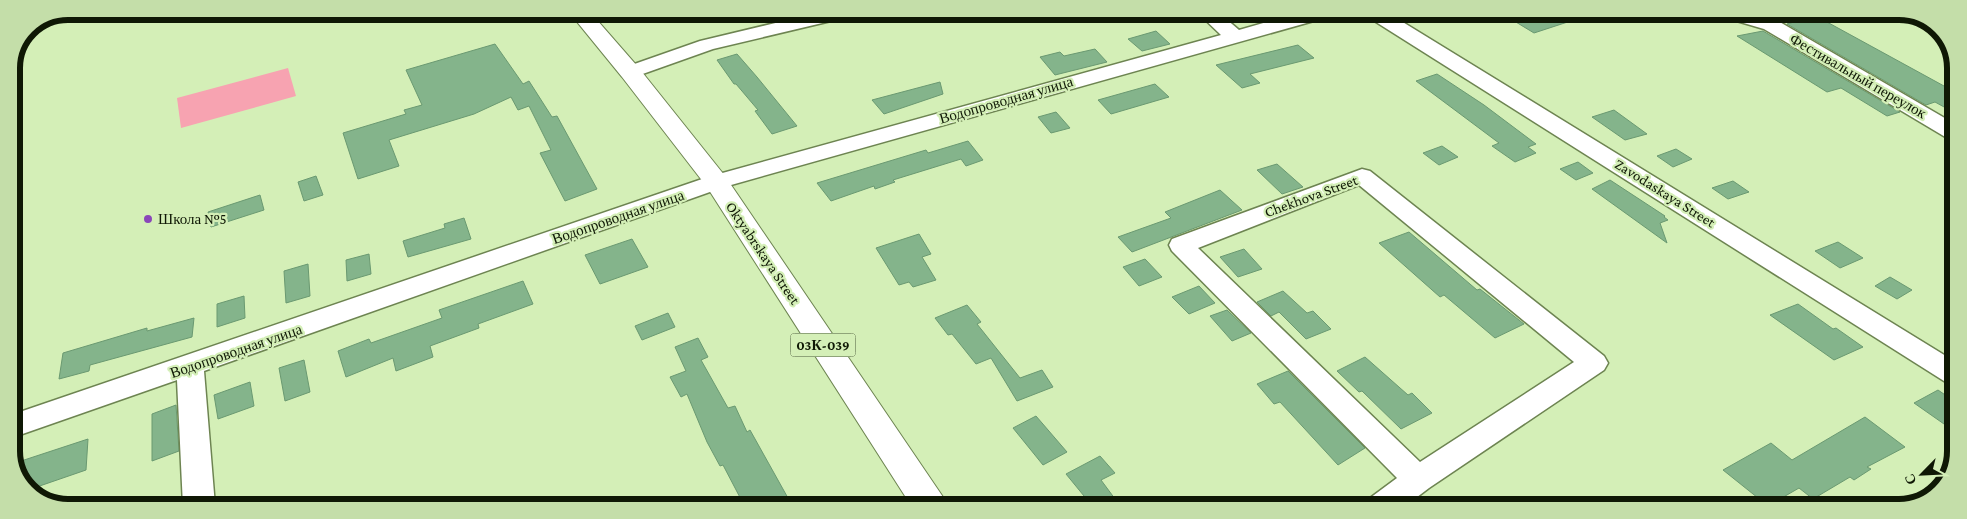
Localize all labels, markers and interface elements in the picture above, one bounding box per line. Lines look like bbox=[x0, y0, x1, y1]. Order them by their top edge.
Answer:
street label: Фестивальный переулок bbox=[1787, 30, 1930, 122]
street label: Водопроводная улица bbox=[937, 73, 1075, 127]
street label: Zavodaskaya Street bbox=[1611, 156, 1719, 232]
street label: Chekhova Street bbox=[1262, 171, 1361, 220]
street label: Водопроводная улица bbox=[550, 187, 686, 247]
street label: Oktyabrskaya Street bbox=[722, 199, 804, 309]
place label: Школа №5 bbox=[158, 211, 227, 227]
marker: Школа №5 bbox=[142, 213, 154, 225]
street label: Водопроводная улица bbox=[168, 321, 304, 381]
road number: 03К-039 bbox=[790, 334, 856, 356]
north arrow bbox=[1897, 449, 1947, 499]
text: С bbox=[1901, 471, 1919, 487]

